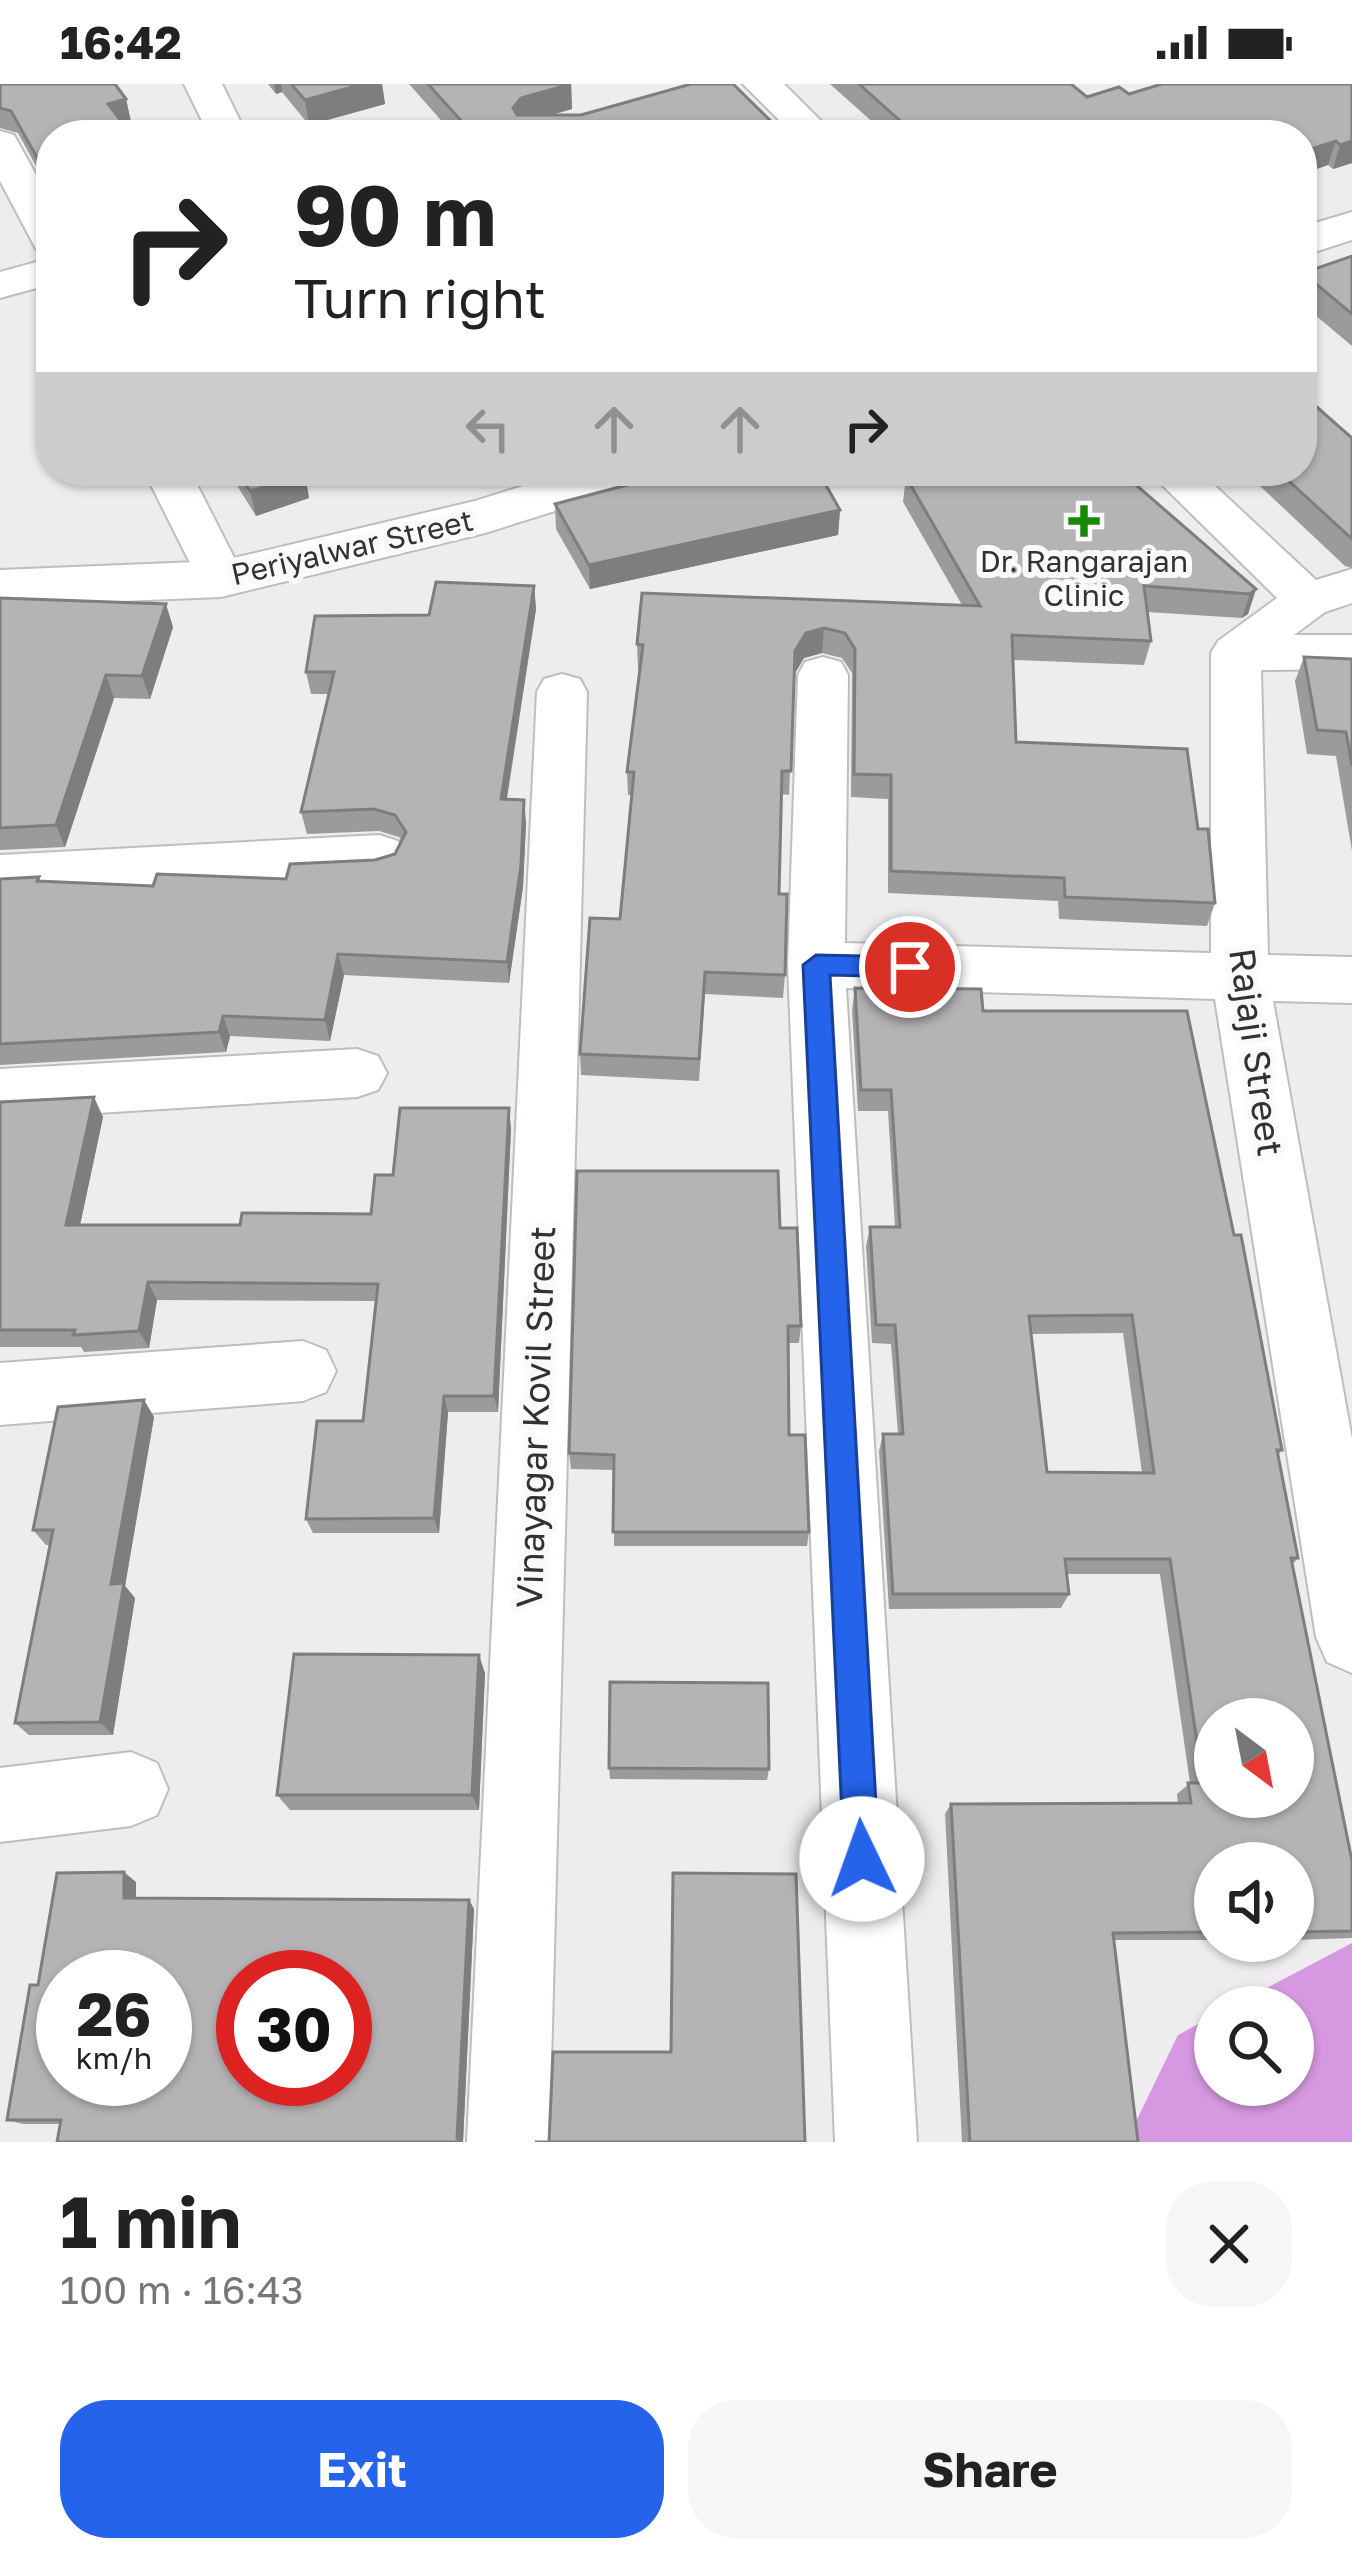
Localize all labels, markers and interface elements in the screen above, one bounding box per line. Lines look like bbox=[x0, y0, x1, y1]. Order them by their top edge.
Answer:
text: 16:42 bbox=[60, 15, 182, 69]
text: 90 m bbox=[294, 164, 496, 264]
icon: right bbox=[96, 168, 252, 324]
text: Turn right bbox=[294, 265, 546, 330]
icon: left bbox=[455, 396, 521, 462]
icon: ahead bbox=[581, 396, 647, 462]
icon: ahead bbox=[707, 396, 773, 462]
icon: right bbox=[833, 396, 899, 462]
street label: Periyalwar Street bbox=[227, 502, 477, 592]
marker: Dr. Rangarajan Clinic bbox=[1068, 505, 1100, 537]
place label: Dr. Rangarajan Clinic bbox=[980, 543, 1188, 613]
pin bbox=[859, 916, 961, 1018]
icon: arrive bbox=[877, 934, 943, 1000]
street label: Rajaji Street bbox=[1221, 945, 1293, 1159]
street label: Vinayagar Kovil Street bbox=[507, 1225, 563, 1609]
north arrow bbox=[1194, 1698, 1314, 1818]
map controls bbox=[1194, 1698, 1314, 2106]
position arrow bbox=[799, 1796, 925, 1922]
button: sound bbox=[1194, 1842, 1314, 1962]
speed limit sign: 30 bbox=[216, 1950, 372, 2106]
text: 26 bbox=[77, 1977, 151, 2049]
button: search bbox=[1194, 1986, 1314, 2106]
text: km/h bbox=[76, 2040, 152, 2076]
text: 1 min bbox=[60, 2177, 241, 2264]
button: close bbox=[1166, 2181, 1292, 2307]
text: 100 m · 16:43 bbox=[60, 2266, 304, 2313]
button: Exit bbox=[60, 2400, 664, 2538]
button: Share bbox=[688, 2400, 1292, 2538]

